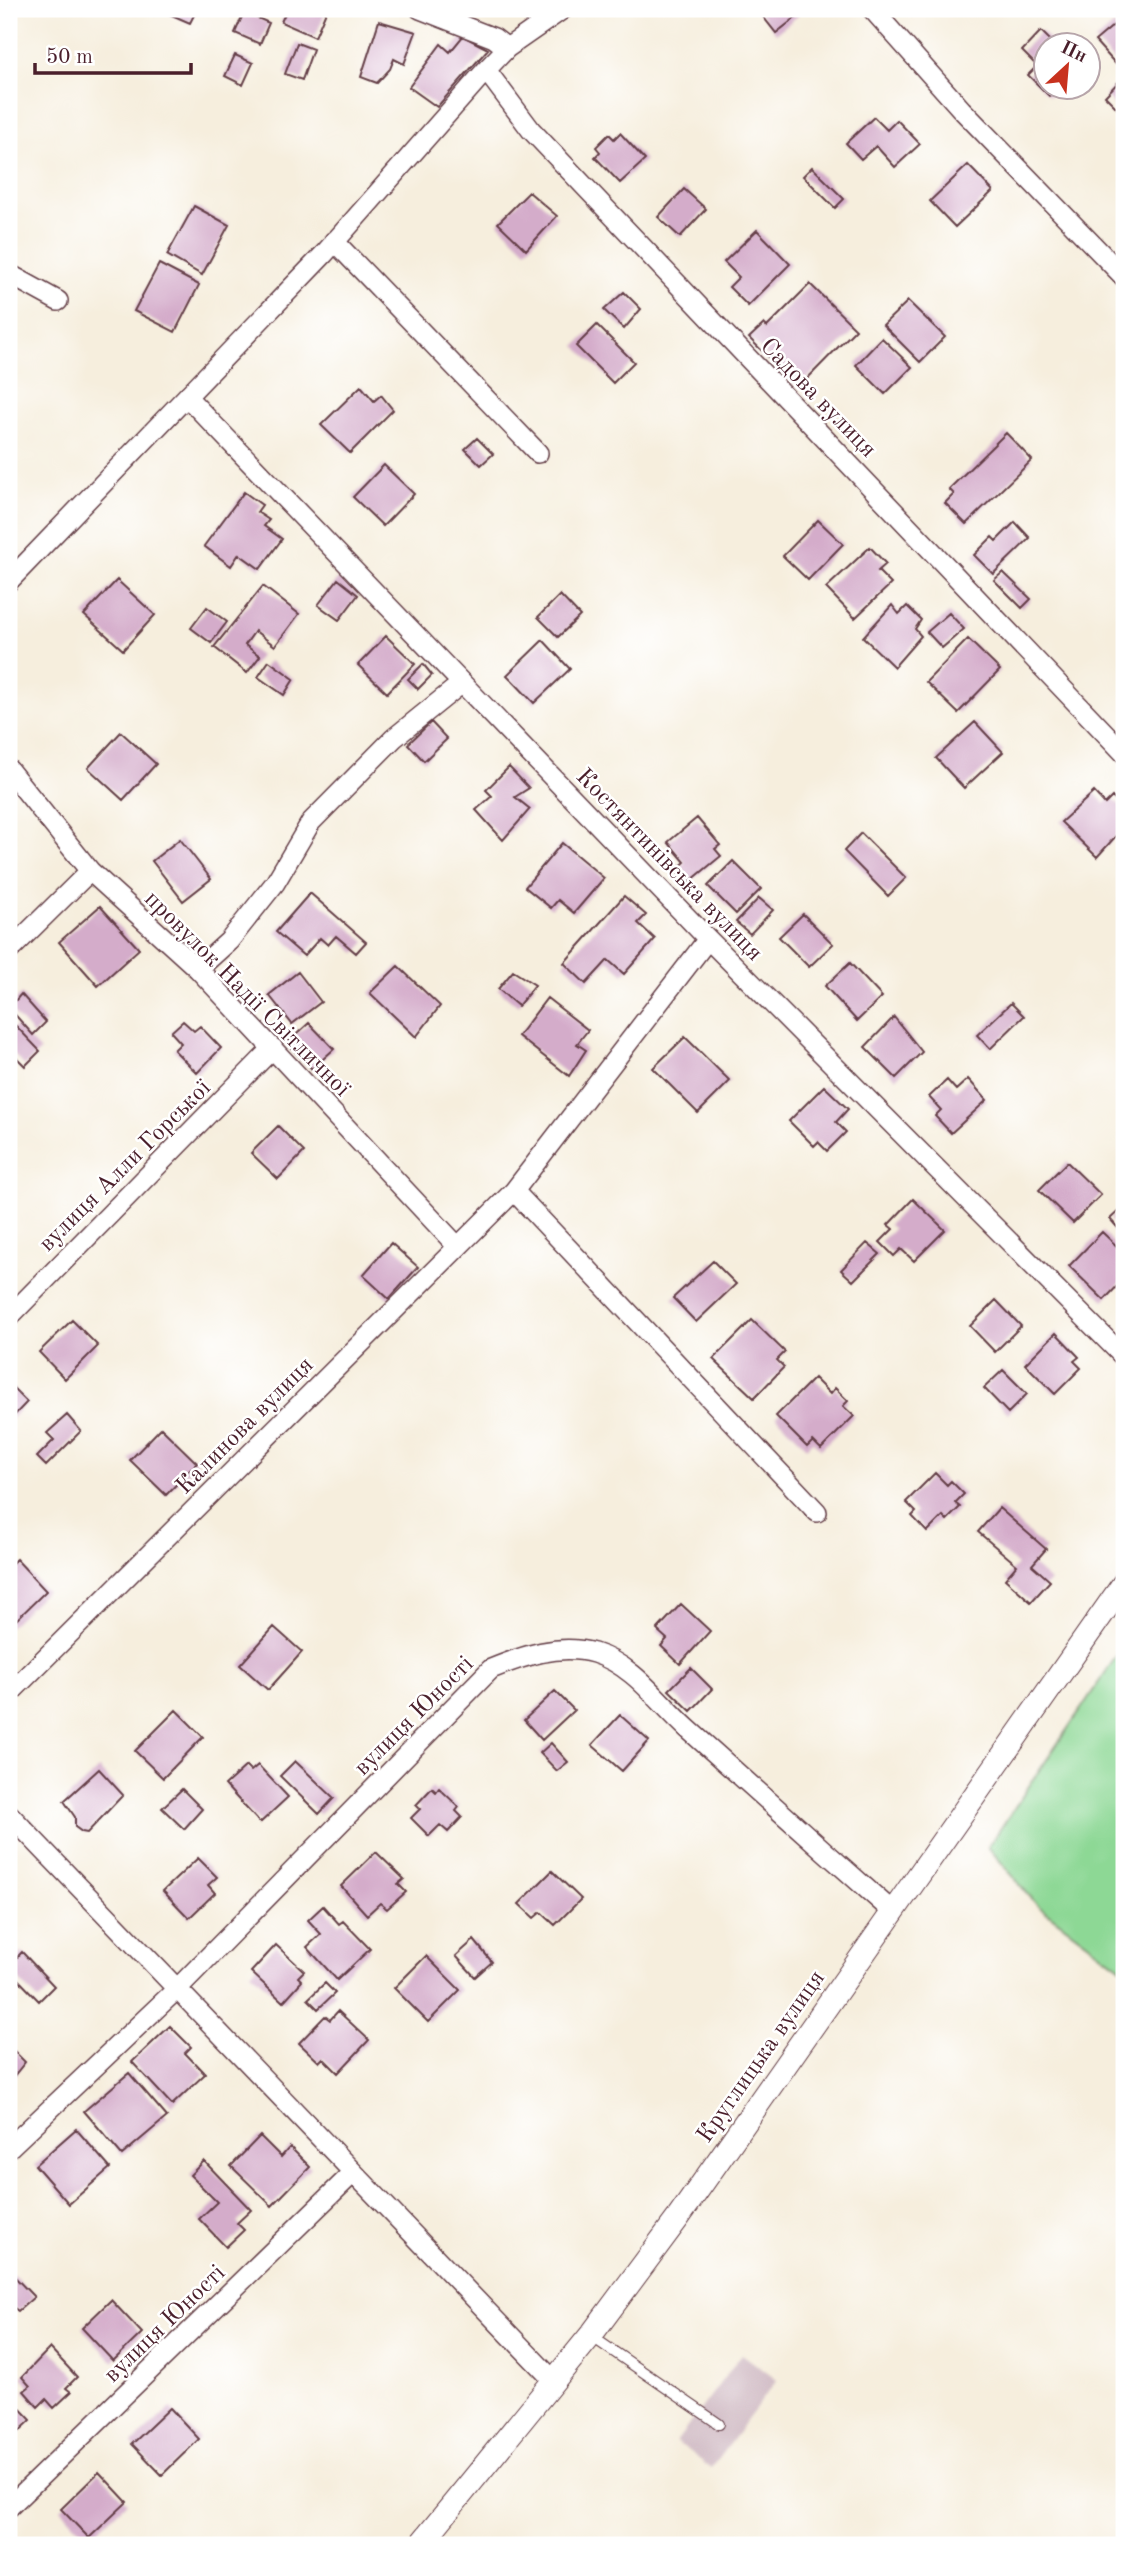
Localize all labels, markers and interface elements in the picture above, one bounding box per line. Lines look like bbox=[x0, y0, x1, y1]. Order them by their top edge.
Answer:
scale bar bbox=[35, 32, 191, 76]
north arrow bbox=[1032, 32, 1102, 102]
text: Пн bbox=[1057, 39, 1089, 67]
text: 50 m bbox=[46, 47, 93, 68]
street label: Садова вулиця bbox=[755, 334, 880, 463]
street label: Костянтинівська вулиця bbox=[571, 765, 766, 966]
street label: провулок Надії Світличної bbox=[139, 887, 354, 1102]
street label: вулиця Алли Горської bbox=[35, 1076, 216, 1257]
street label: Калинова вулиця bbox=[172, 1353, 319, 1500]
street label: вулиця Юності bbox=[350, 1652, 479, 1781]
street label: Круглицька вулиця bbox=[693, 1967, 830, 2148]
street label: вулиця Юності bbox=[100, 2261, 230, 2388]

